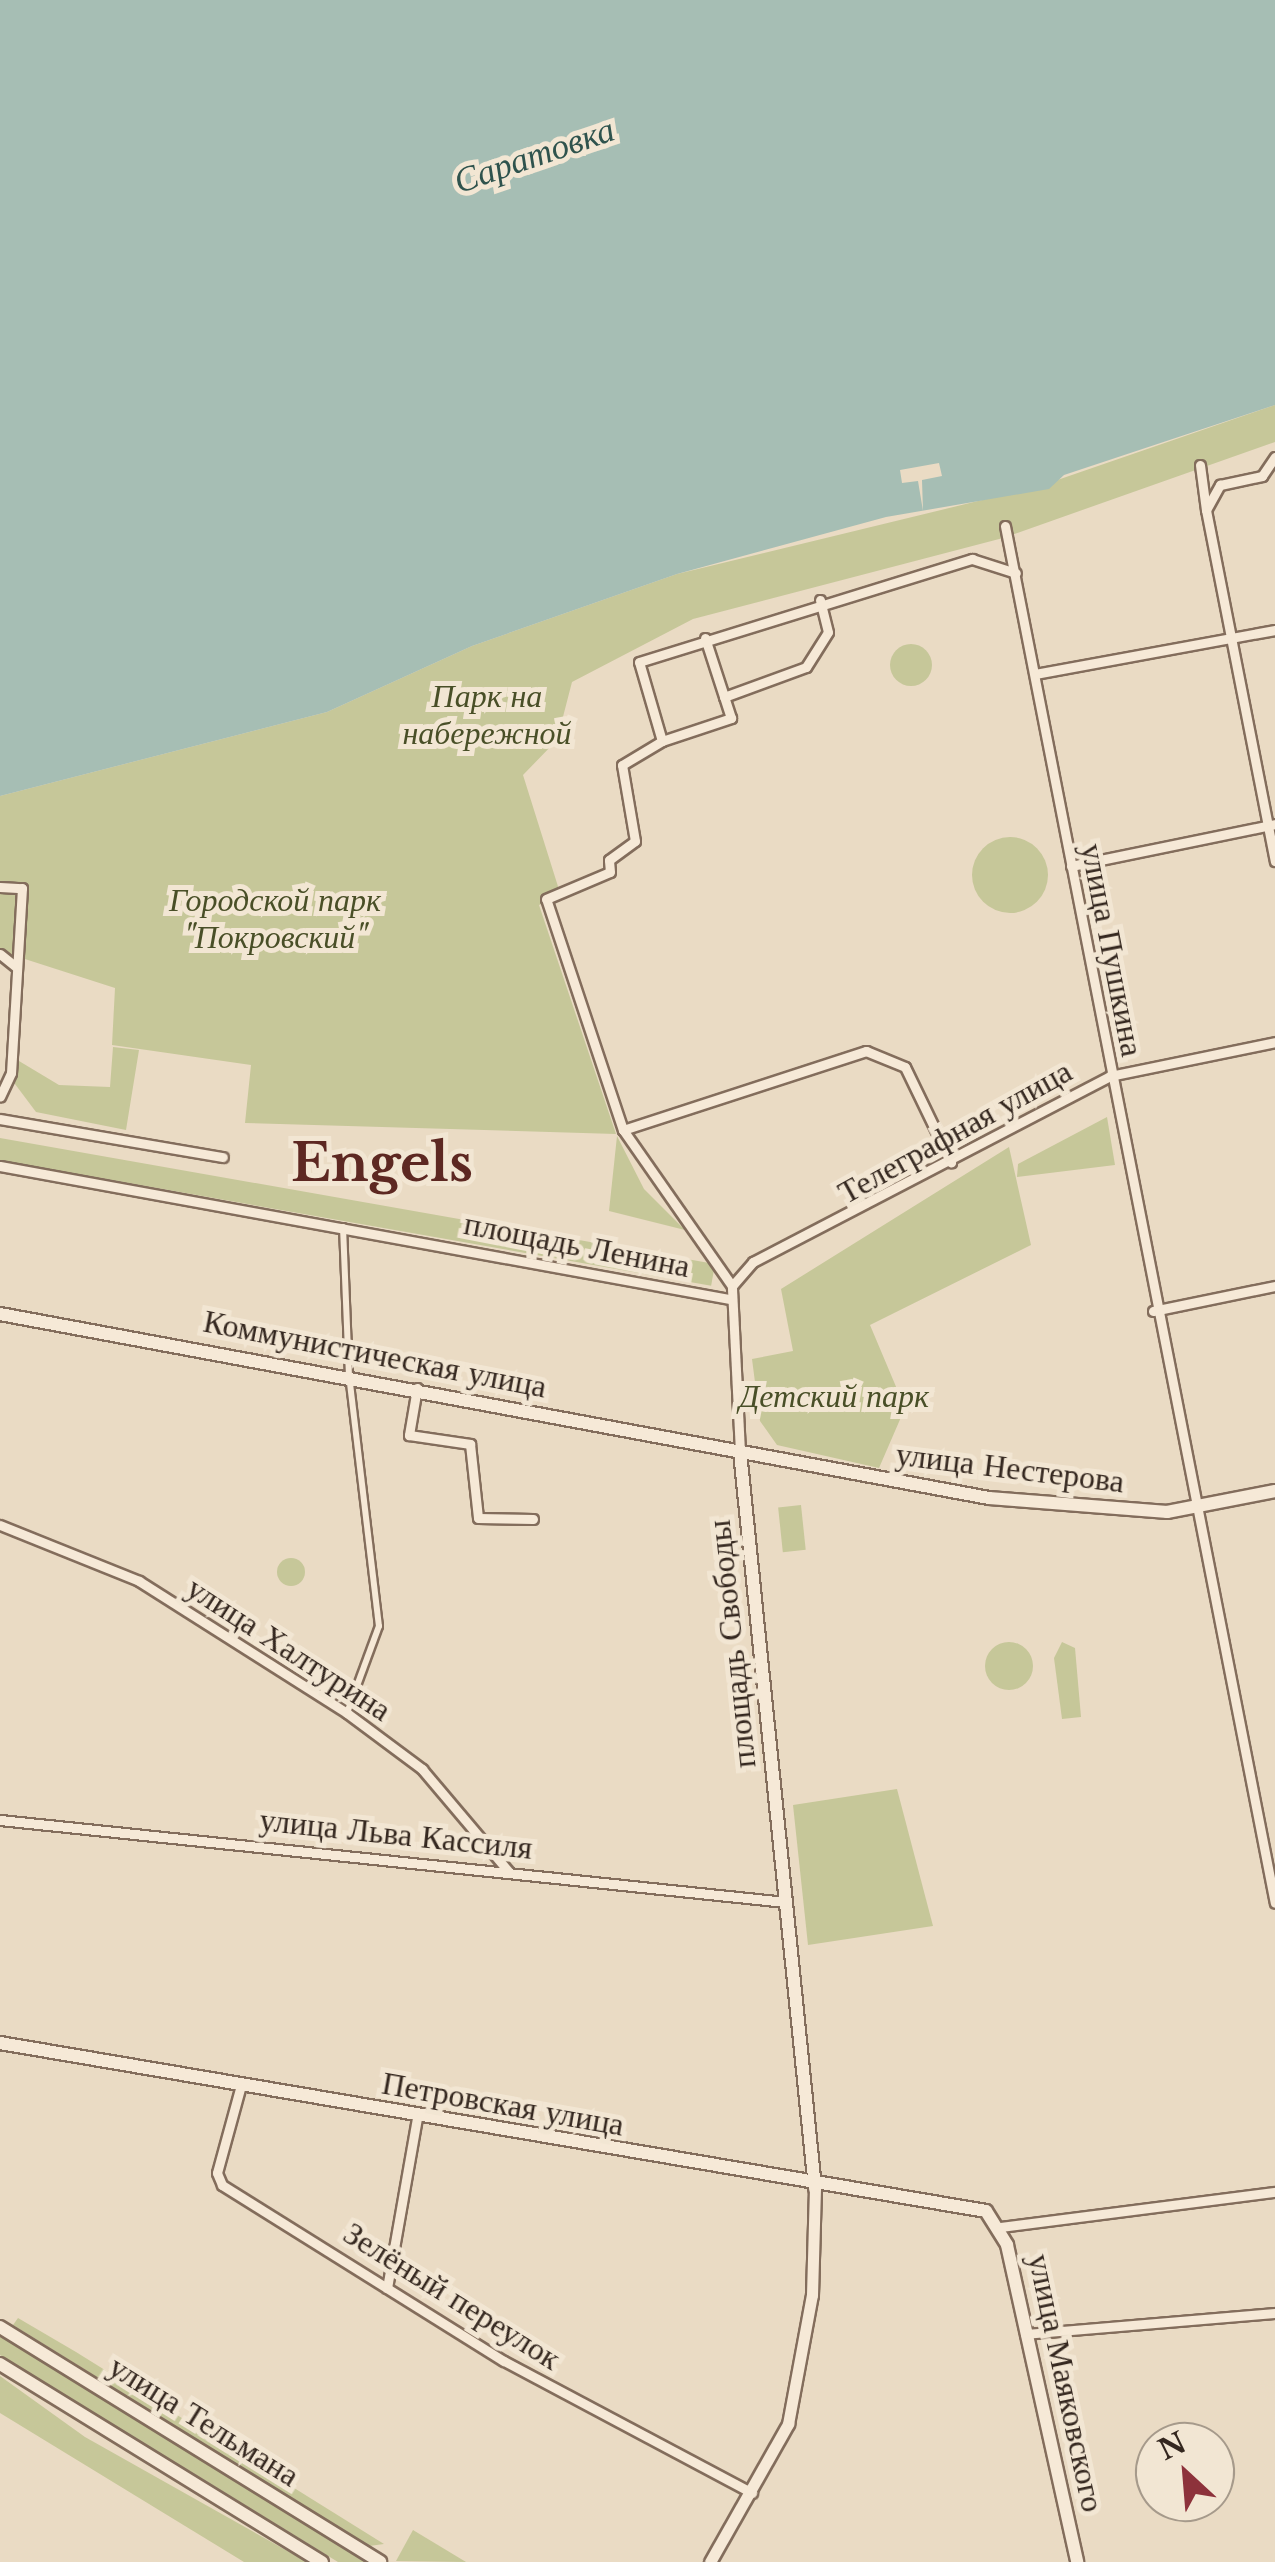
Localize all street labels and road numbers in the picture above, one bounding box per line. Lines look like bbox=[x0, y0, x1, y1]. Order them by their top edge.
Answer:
street label: улица Пушкина bbox=[1073, 840, 1151, 1060]
street label: Телеграфная улица bbox=[832, 1052, 1078, 1212]
street label: площадь Ленина bbox=[461, 1204, 693, 1286]
street label: Коммунистическая улица bbox=[200, 1302, 550, 1406]
street label: улица Нестерова bbox=[894, 1435, 1126, 1501]
street label: площадь Свободы bbox=[700, 1518, 764, 1770]
street label: улица Халтурина bbox=[180, 1569, 398, 1729]
street label: улица Льва Кассиля bbox=[258, 1801, 534, 1867]
street label: Петровская улица bbox=[379, 2064, 627, 2144]
street label: Зелёный переулок bbox=[337, 2214, 567, 2378]
street label: улица Маяковского bbox=[1020, 2250, 1112, 2516]
street label: улица Тельмана bbox=[102, 2347, 306, 2495]

